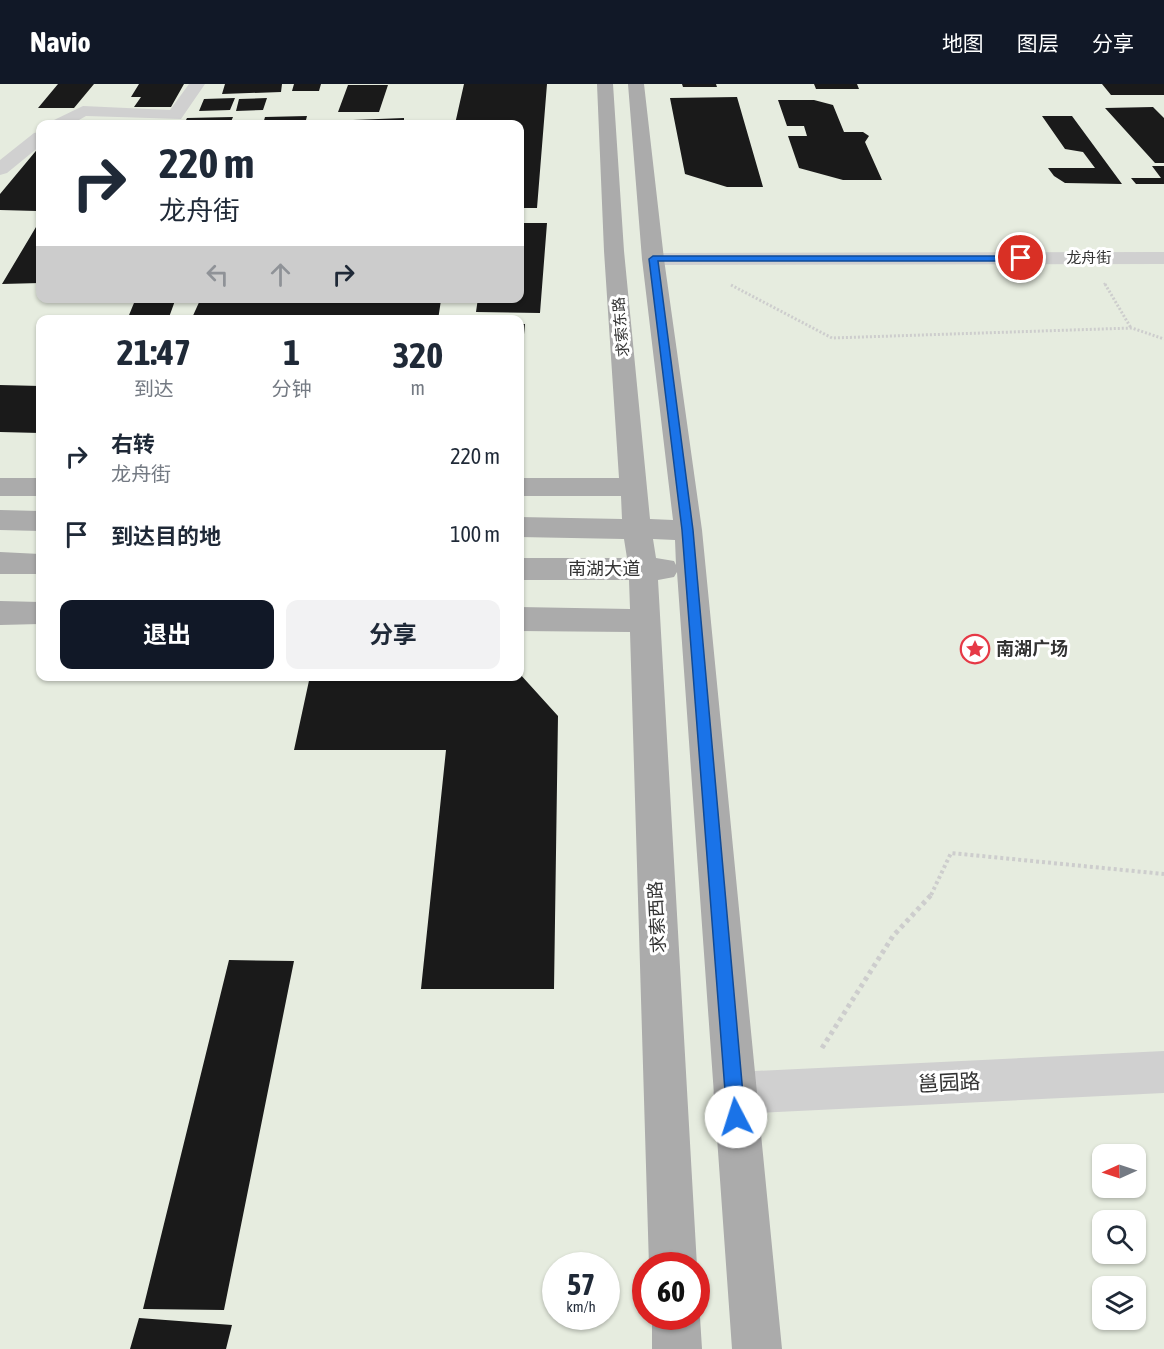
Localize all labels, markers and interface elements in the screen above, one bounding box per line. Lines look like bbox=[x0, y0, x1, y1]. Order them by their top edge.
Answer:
text: Navio bbox=[30, 26, 91, 58]
text: 地图 bbox=[942, 31, 984, 55]
text: 图层 bbox=[1017, 31, 1059, 55]
text: 分享 bbox=[1092, 31, 1134, 55]
text: 220 m bbox=[159, 139, 254, 187]
icon: right bbox=[60, 144, 138, 222]
text: 龙舟街 bbox=[159, 195, 240, 226]
pin bbox=[995, 232, 1046, 283]
icon: arrive bbox=[1004, 241, 1037, 274]
street label: 龙舟街 bbox=[1066, 249, 1112, 266]
icon: left bbox=[201, 258, 234, 291]
icon: ahead bbox=[264, 258, 297, 291]
icon: right bbox=[327, 258, 360, 291]
street label: 求索东路 bbox=[609, 296, 632, 358]
text: 21:47 bbox=[117, 331, 191, 373]
text: 1 bbox=[283, 331, 300, 373]
text: 320 bbox=[392, 334, 443, 376]
text: m bbox=[411, 376, 425, 399]
text: 到达 bbox=[134, 377, 174, 400]
text: 分钟 bbox=[272, 377, 312, 400]
text: 右转 bbox=[111, 431, 155, 457]
icon: right bbox=[60, 440, 93, 473]
text: 220 m bbox=[450, 443, 500, 469]
text: 龙舟街 bbox=[111, 462, 171, 485]
icon: arrive bbox=[60, 518, 93, 551]
text: 100 m bbox=[450, 521, 500, 547]
text: 到达目的地 bbox=[111, 523, 221, 549]
street label: 南湖大道 bbox=[568, 558, 640, 579]
button: 退出 bbox=[60, 600, 274, 669]
button: 分享 bbox=[286, 600, 500, 669]
place icon: 南湖广场 bbox=[959, 633, 991, 665]
place label: 南湖广场 bbox=[996, 638, 1068, 659]
street label: 求索西路 bbox=[644, 881, 669, 954]
street label: 邕园路 bbox=[917, 1068, 981, 1096]
position arrow bbox=[704, 1085, 768, 1149]
north arrow bbox=[1092, 1144, 1146, 1198]
map controls bbox=[1092, 1144, 1146, 1330]
button: search bbox=[1092, 1210, 1146, 1264]
speed limit sign: 60 bbox=[632, 1252, 710, 1330]
text: 57 bbox=[567, 1267, 595, 1301]
button: layers bbox=[1092, 1276, 1146, 1330]
text: km/h bbox=[566, 1298, 596, 1315]

